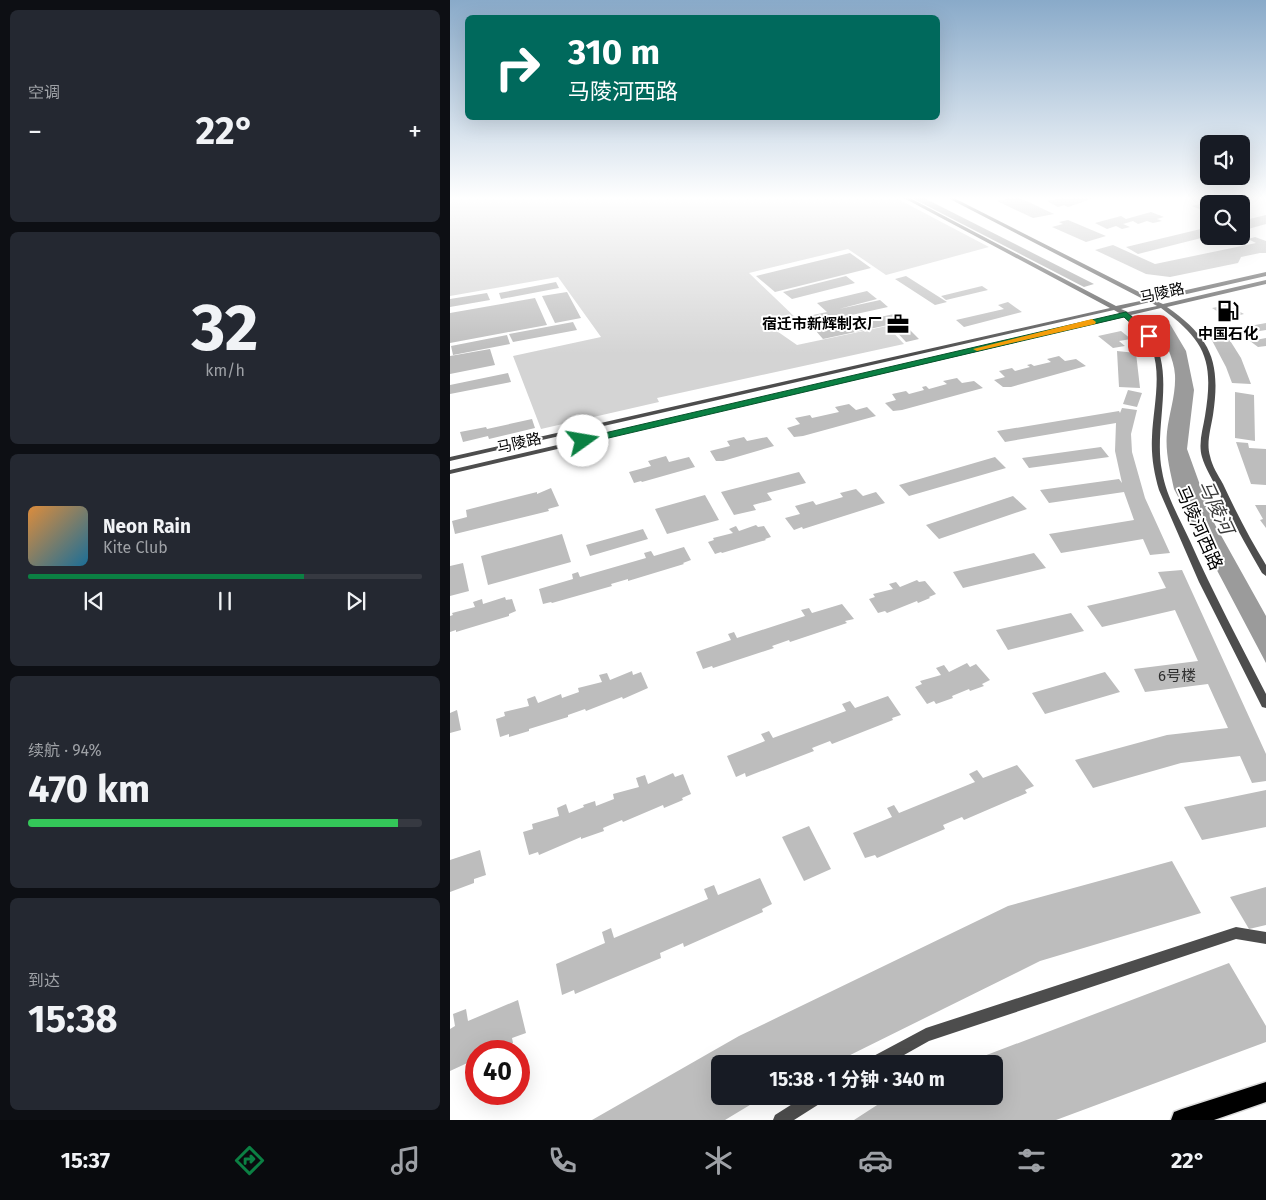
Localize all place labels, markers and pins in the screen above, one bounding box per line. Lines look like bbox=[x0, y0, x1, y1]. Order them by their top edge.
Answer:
fuel station icon: 中国石化 bbox=[1215, 298, 1241, 324]
office icon: 宿迁市新辉制衣厂 bbox=[885, 311, 911, 337]
place label: 宿迁市新辉制衣厂 bbox=[762, 315, 882, 333]
pin bbox=[1128, 315, 1170, 357]
place label: 中国石化 bbox=[1198, 325, 1258, 343]

